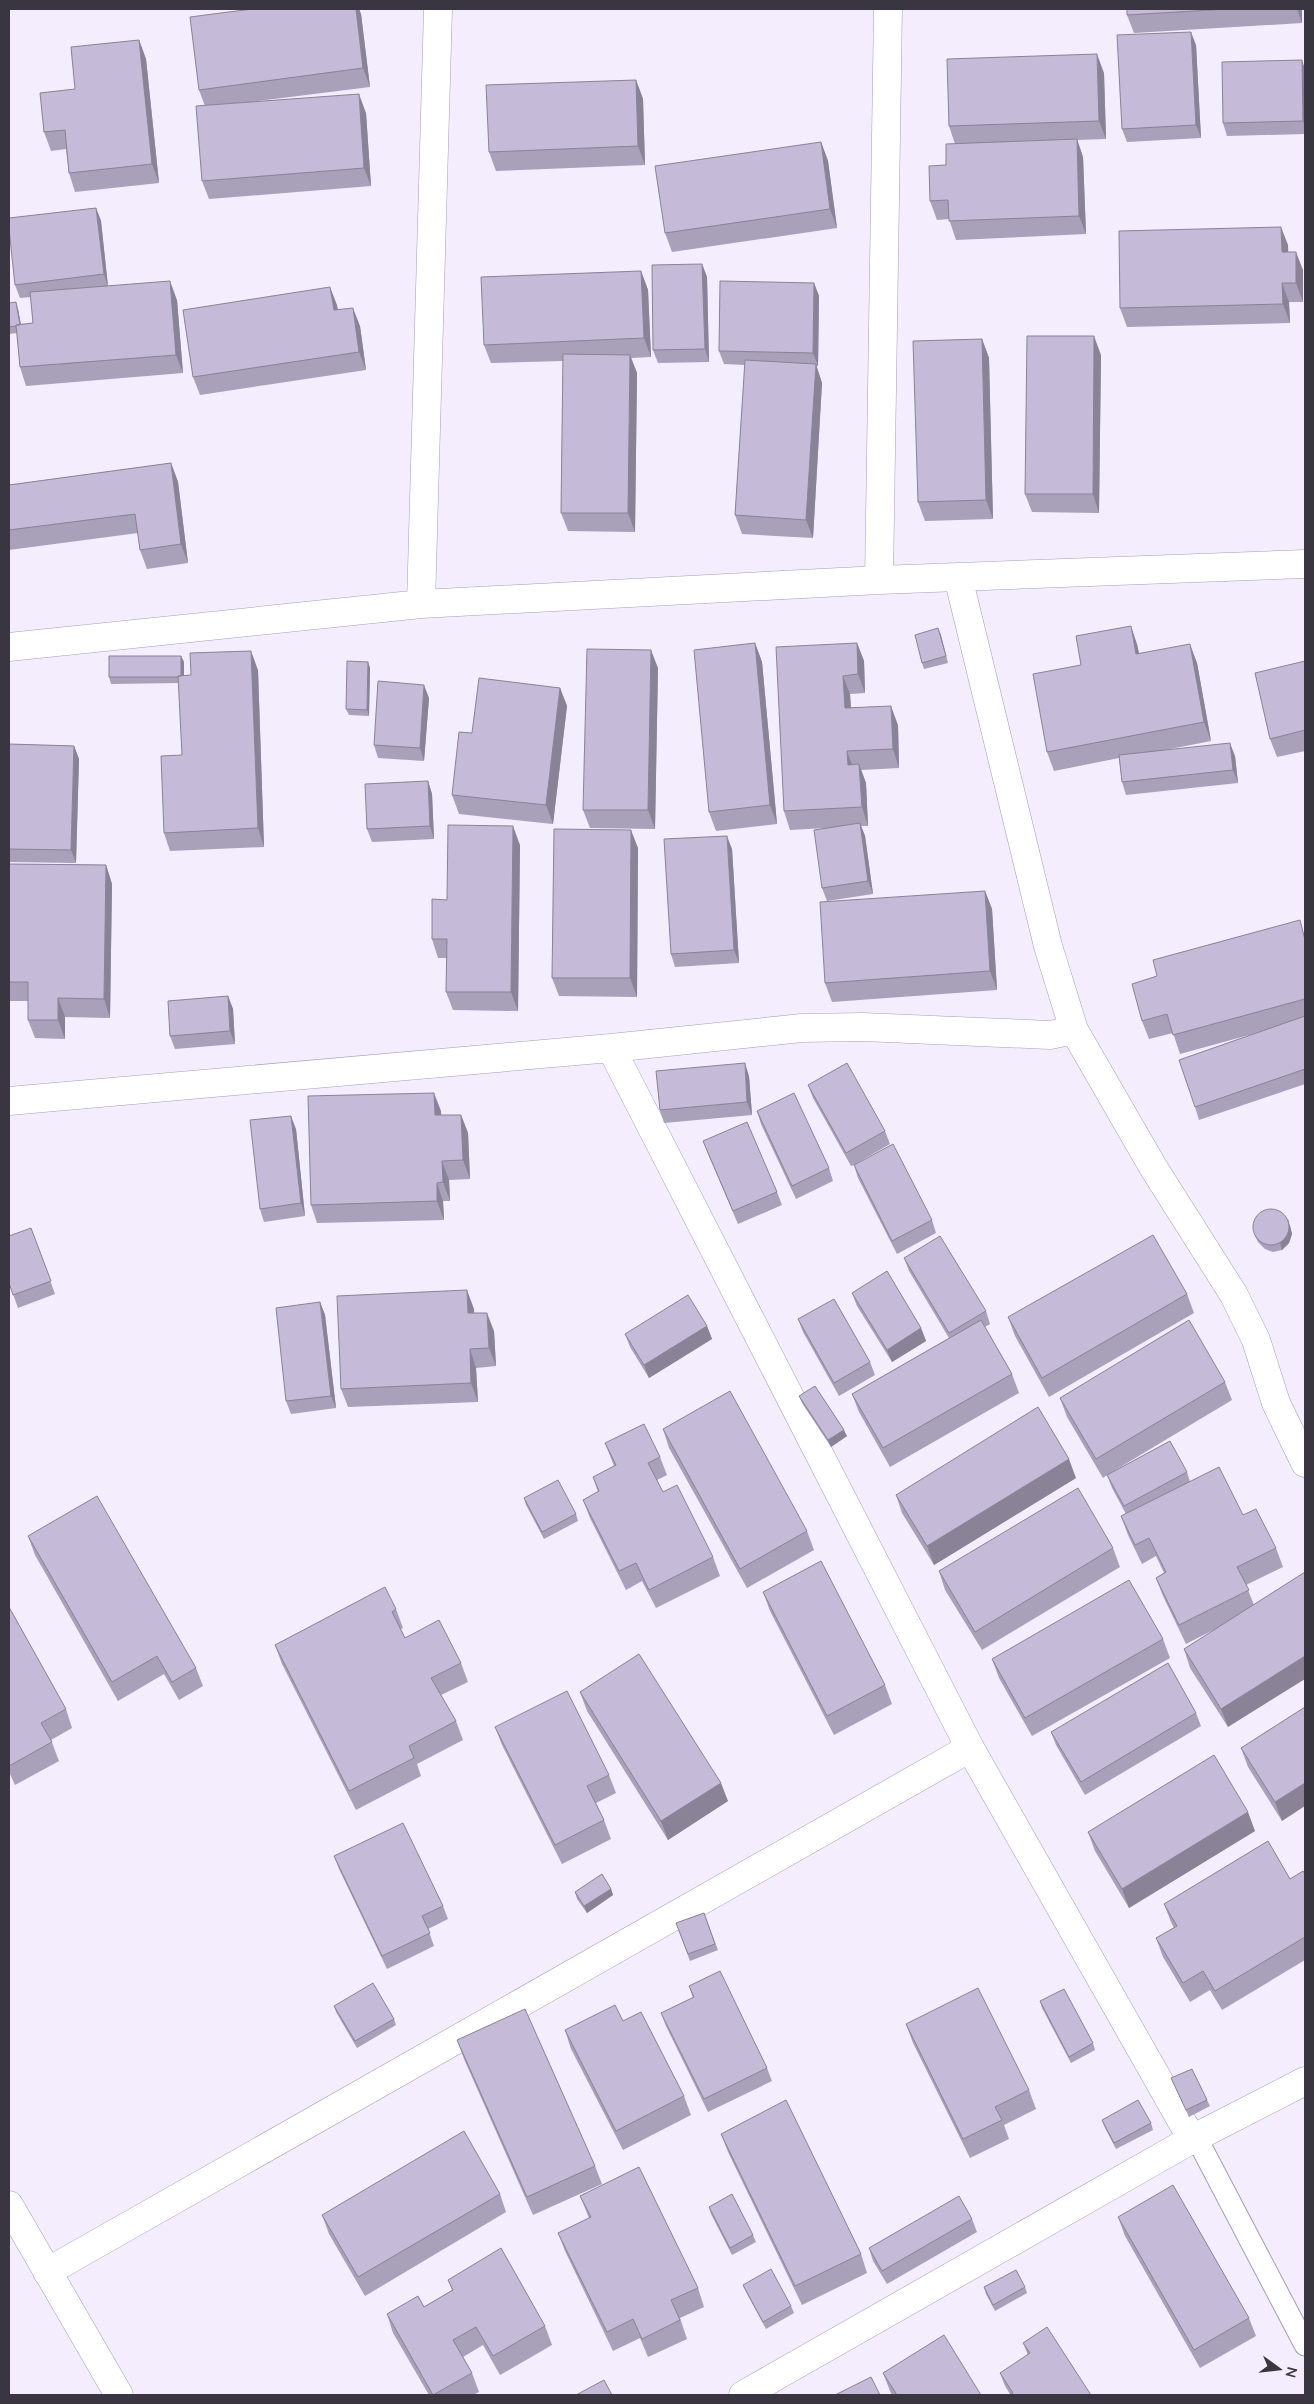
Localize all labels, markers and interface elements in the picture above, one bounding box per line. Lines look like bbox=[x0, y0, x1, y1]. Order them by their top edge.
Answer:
north arrow bbox=[1254, 2344, 1304, 2394]
text: N bbox=[1281, 2365, 1302, 2380]

